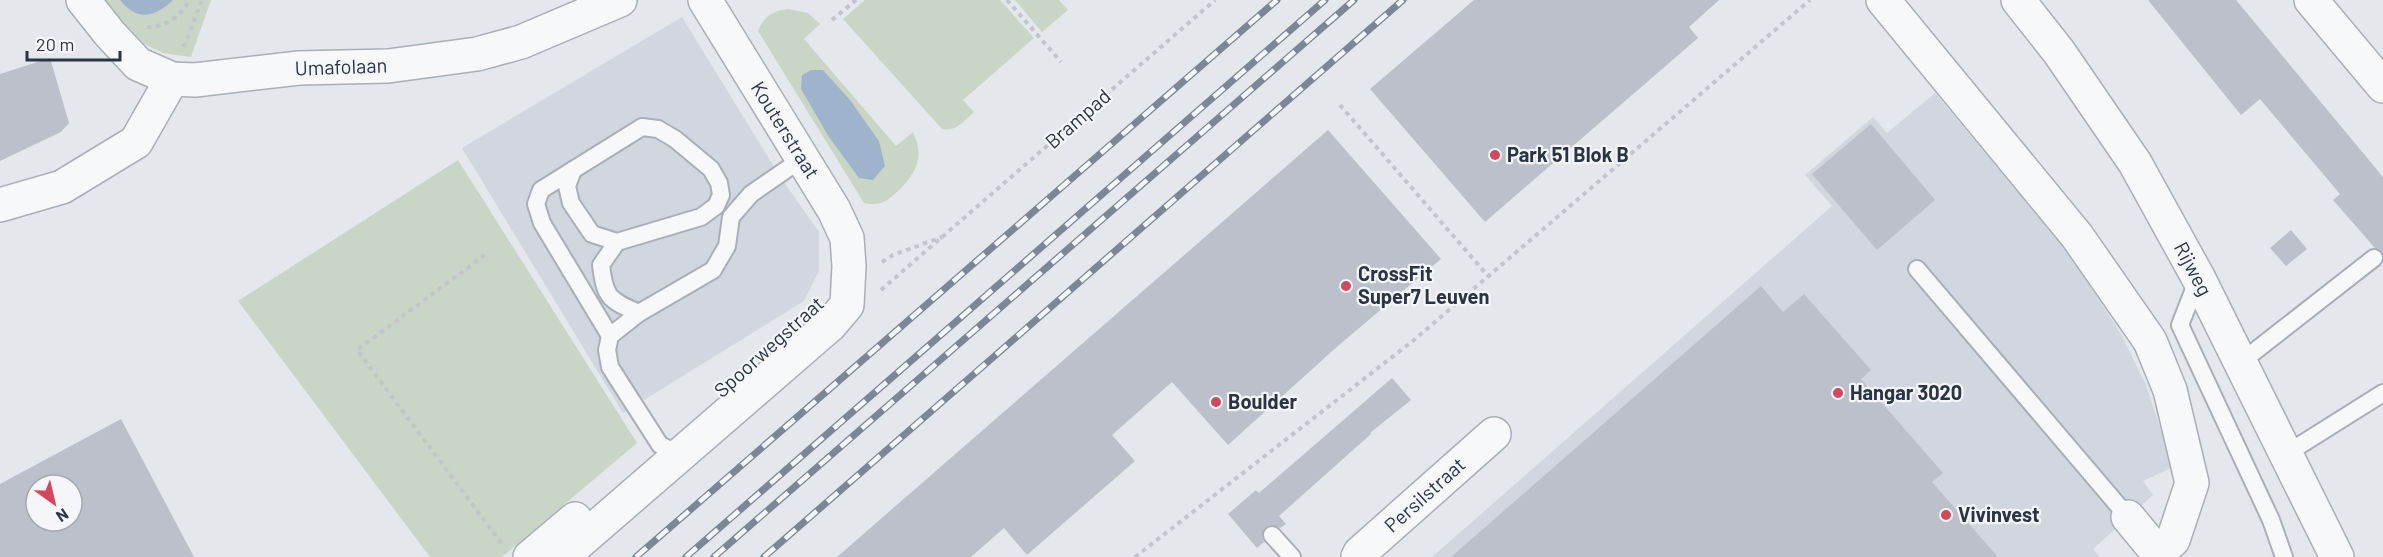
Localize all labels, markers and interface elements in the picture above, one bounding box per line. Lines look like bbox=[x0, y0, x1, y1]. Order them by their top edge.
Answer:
scale bar bbox=[27, 24, 120, 62]
text: 20 m bbox=[36, 33, 74, 55]
street label: Umafolaan bbox=[294, 52, 388, 80]
street label: Kouterstraat bbox=[746, 76, 825, 183]
street label: Brampad bbox=[1040, 83, 1115, 153]
place label: Park 51 Blok B bbox=[1507, 142, 1629, 166]
marker: Park 51 Blok B bbox=[1488, 148, 1502, 162]
street label: Rijweg bbox=[2170, 237, 2218, 300]
place label: CrossFit Super7 Leuven bbox=[1358, 261, 1489, 308]
marker: CrossFit Super7 Leuven bbox=[1339, 279, 1353, 293]
street label: Spoorwegstraat bbox=[709, 291, 828, 402]
place label: Hangar 3020 bbox=[1850, 380, 1962, 404]
marker: Hangar 3020 bbox=[1831, 386, 1845, 400]
place label: Boulder bbox=[1228, 389, 1298, 413]
marker: Boulder bbox=[1209, 395, 1223, 409]
street label: Persilstraat bbox=[1379, 452, 1470, 537]
north arrow bbox=[24, 473, 84, 533]
place label: Vivinvest bbox=[1958, 502, 2040, 526]
text: N bbox=[53, 505, 72, 527]
marker: Vivinvest bbox=[1939, 508, 1953, 522]

